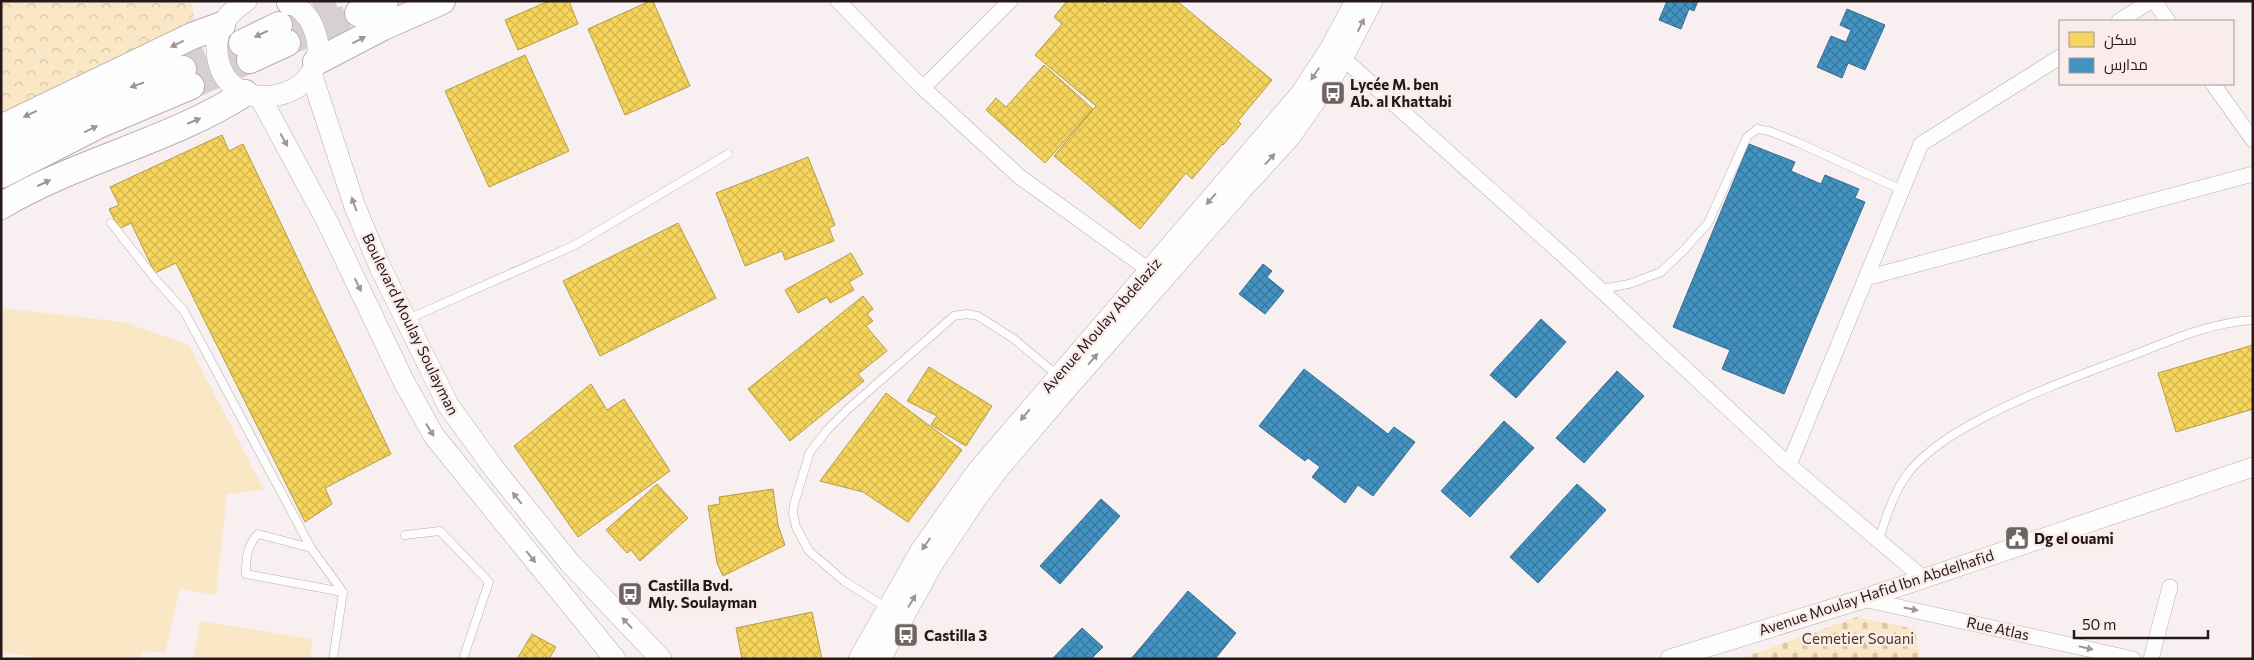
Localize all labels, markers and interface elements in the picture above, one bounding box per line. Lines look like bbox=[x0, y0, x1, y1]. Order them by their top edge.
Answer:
one-way arrow bbox=[1357, 18, 1365, 32]
legend bbox=[2059, 20, 2234, 85]
one-way arrow bbox=[254, 30, 268, 38]
text: سكن bbox=[2104, 30, 2137, 50]
one-way arrow bbox=[352, 36, 366, 44]
one-way arrow bbox=[169, 40, 184, 48]
text: مدارس bbox=[2104, 55, 2148, 75]
one-way arrow bbox=[1310, 67, 1319, 81]
place label: Lycée M. ben Ab. al Khattabi bbox=[1350, 75, 1452, 110]
bus stop icon: Lycée M. ben Ab. al Khattabi bbox=[1320, 80, 1346, 106]
one-way arrow bbox=[129, 81, 144, 89]
one-way arrow bbox=[23, 110, 37, 118]
one-way arrow bbox=[187, 116, 201, 124]
one-way arrow bbox=[84, 125, 98, 133]
one-way arrow bbox=[280, 133, 288, 147]
one-way arrow bbox=[1264, 153, 1276, 165]
one-way arrow bbox=[37, 179, 51, 187]
one-way arrow bbox=[1205, 193, 1217, 205]
one-way arrow bbox=[350, 196, 358, 211]
street label: Boulevard Moulay Soulayman bbox=[359, 230, 463, 418]
street label: Avenue Moulay Abdelaziz bbox=[1037, 254, 1165, 396]
one-way arrow bbox=[354, 278, 362, 292]
one-way arrow bbox=[1087, 354, 1099, 366]
one-way arrow bbox=[1019, 408, 1030, 421]
one-way arrow bbox=[426, 423, 435, 437]
one-way arrow bbox=[512, 491, 523, 504]
public building icon: Dg el ouami bbox=[2004, 525, 2030, 551]
place label: Dg el ouami bbox=[2034, 529, 2114, 547]
one-way arrow bbox=[921, 537, 931, 550]
street label: Avenue Moulay Hafid Ibn Abdelhafid bbox=[1756, 545, 1996, 639]
one-way arrow bbox=[526, 551, 537, 564]
place label: Castilla Bvd. Mly. Soulayman bbox=[648, 576, 757, 611]
bus stop icon: Castilla Bvd. Mly. Soulayman bbox=[617, 581, 643, 607]
one-way arrow bbox=[908, 594, 917, 607]
one-way arrow bbox=[1903, 605, 1918, 613]
scale bar bbox=[2074, 608, 2208, 640]
street label: Rue Atlas bbox=[1965, 613, 2031, 643]
text: 50 m bbox=[2082, 615, 2116, 633]
one-way arrow bbox=[621, 618, 633, 630]
bus stop icon: Castilla 3 bbox=[893, 622, 919, 648]
place label: Castilla 3 bbox=[924, 626, 988, 644]
park label: Cemetier Souani bbox=[1802, 629, 1914, 647]
one-way arrow bbox=[2079, 644, 2094, 652]

